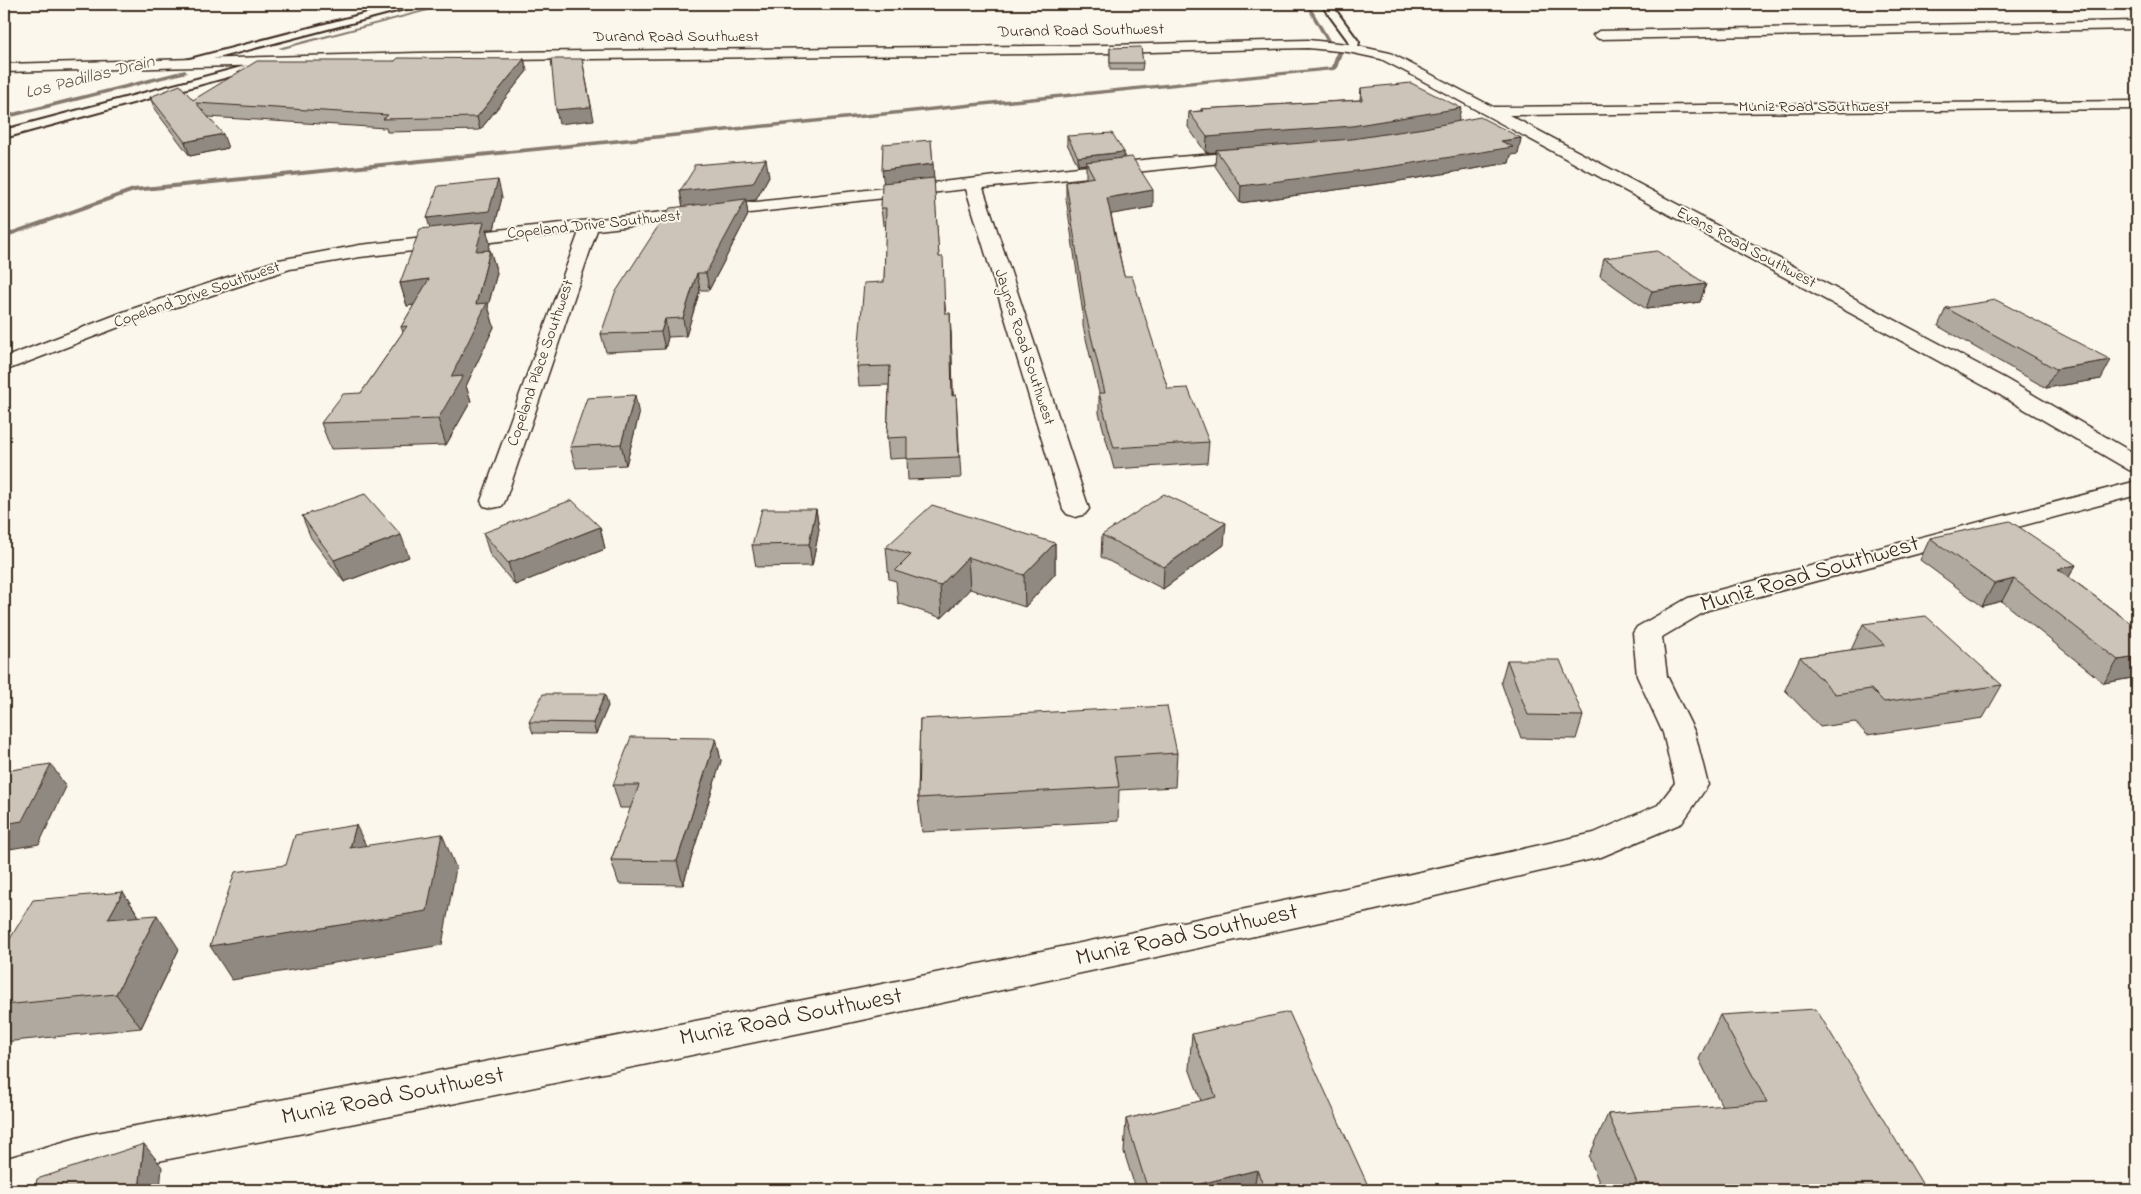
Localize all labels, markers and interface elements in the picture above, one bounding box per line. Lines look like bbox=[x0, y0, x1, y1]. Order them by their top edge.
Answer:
street label: Durand Road Southwest bbox=[997, 18, 1165, 44]
street label: Durand Road Southwest bbox=[592, 25, 760, 49]
water label: Los Padillas Drain bbox=[23, 49, 158, 107]
street label: Muniz Road Southwest bbox=[1739, 95, 1890, 119]
street label: Evans Road Southwest bbox=[1672, 201, 1821, 295]
street label: Copeland Drive Southwest bbox=[506, 204, 683, 246]
street label: Copeland Drive Southwest bbox=[111, 255, 284, 335]
street label: Jaynes Road Southwest bbox=[987, 266, 1061, 429]
street label: Copeland Place Southwest bbox=[501, 276, 581, 450]
street label: Muniz Road Southwest bbox=[1696, 527, 1924, 623]
street label: Muniz Road Southwest bbox=[1073, 895, 1301, 977]
street label: Muniz Road Southwest bbox=[677, 979, 905, 1057]
street label: Muniz Road Southwest bbox=[279, 1058, 507, 1136]

